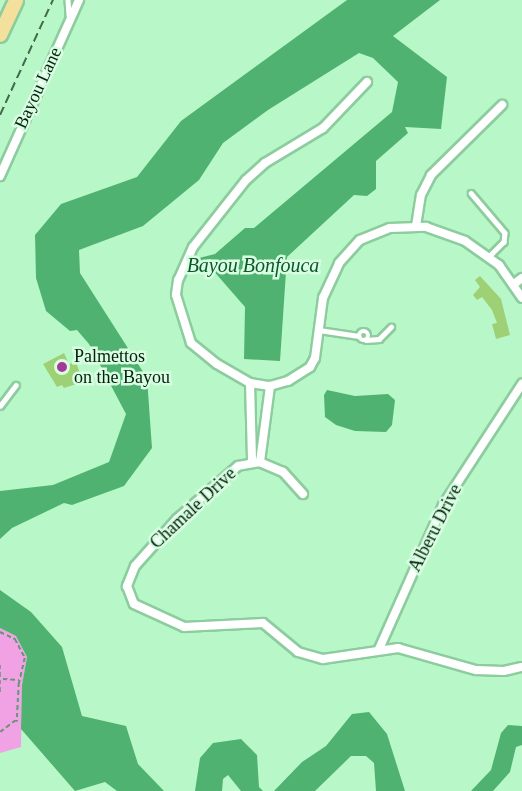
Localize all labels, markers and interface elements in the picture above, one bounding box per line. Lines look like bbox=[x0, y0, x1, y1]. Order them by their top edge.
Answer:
street label: Bayou Lane bbox=[10, 44, 66, 132]
water label: Bayou Bonfouca bbox=[187, 253, 319, 277]
place label: Palmettos on the Bayou bbox=[74, 346, 170, 388]
marker: Palmettos on the Bayou bbox=[55, 360, 69, 374]
street label: Chamale Drive bbox=[146, 463, 240, 553]
street label: Alberu Drive bbox=[404, 481, 466, 575]

